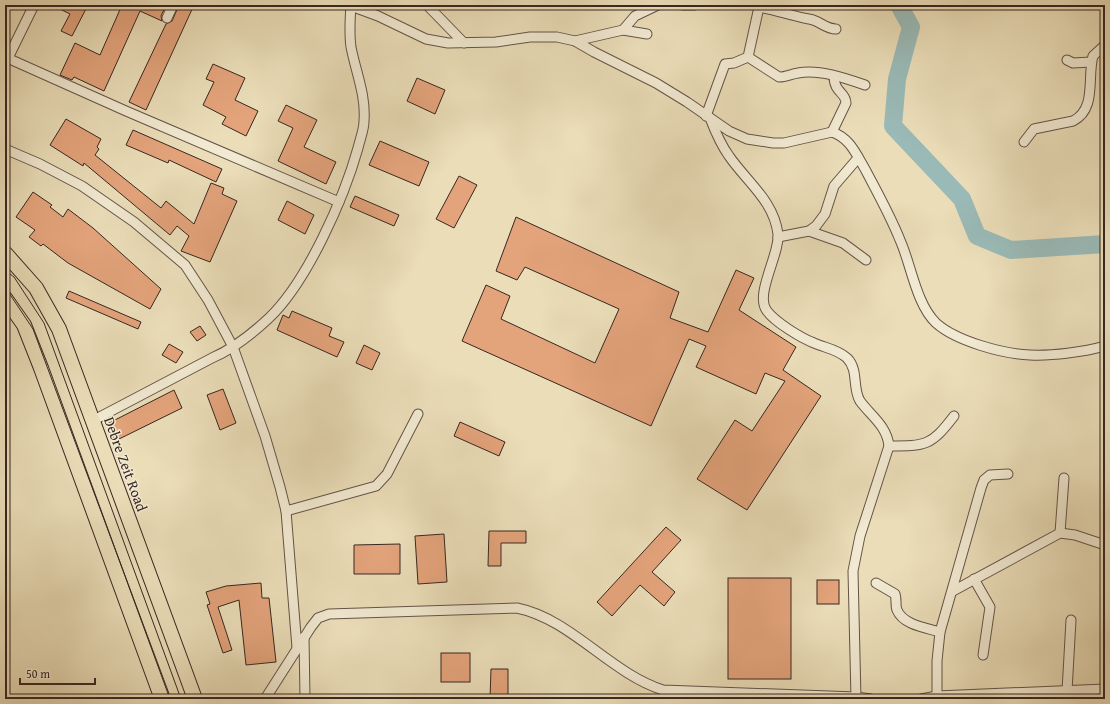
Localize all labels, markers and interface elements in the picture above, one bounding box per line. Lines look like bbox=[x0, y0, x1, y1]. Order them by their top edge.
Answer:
street label: Debre Zeit Road bbox=[99, 414, 153, 514]
scale bar bbox=[20, 660, 95, 686]
text: 50 m bbox=[26, 665, 50, 682]

